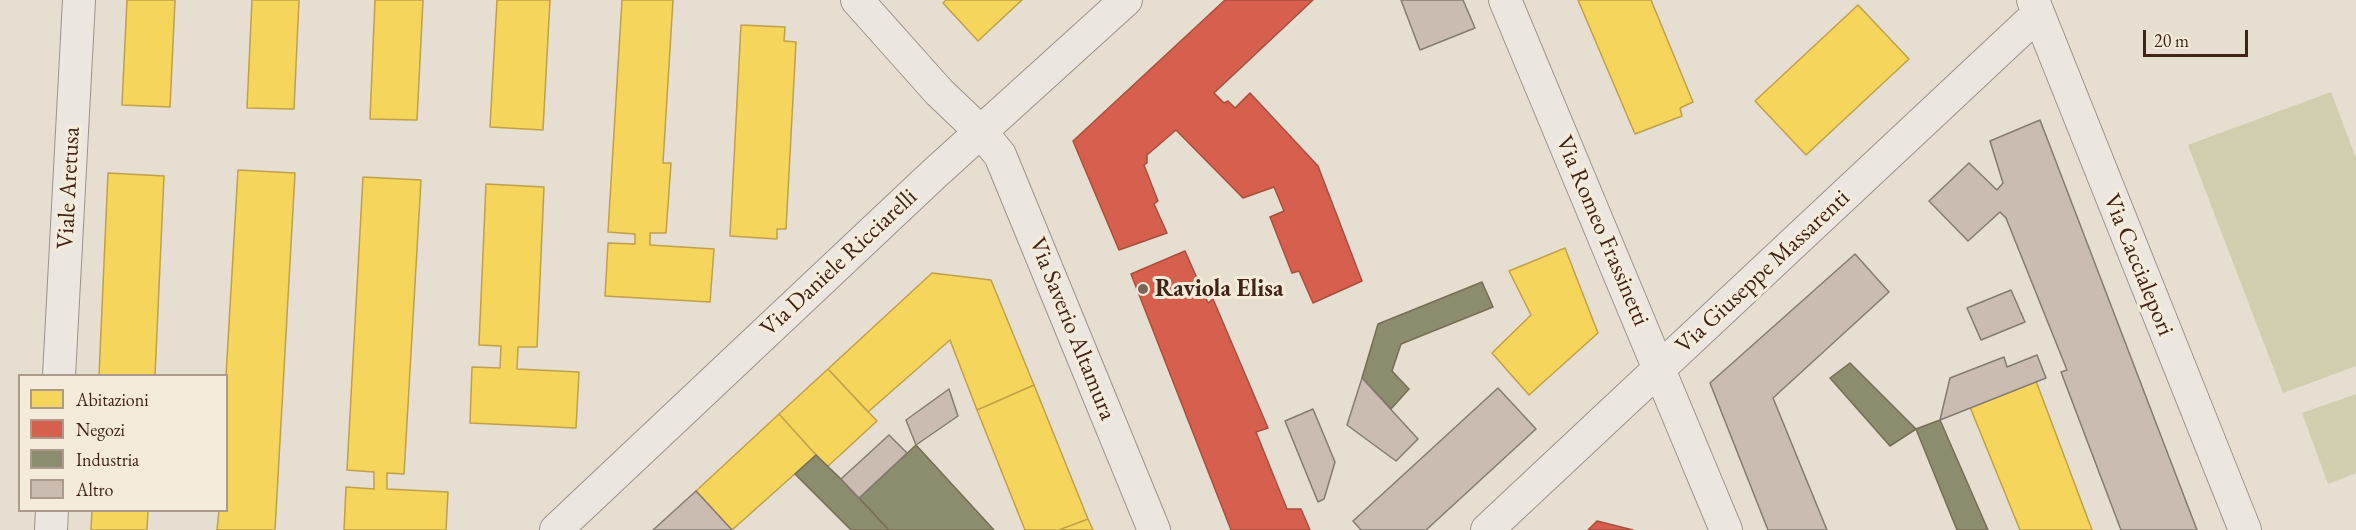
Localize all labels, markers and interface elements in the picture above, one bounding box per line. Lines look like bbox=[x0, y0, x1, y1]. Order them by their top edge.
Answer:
scale bar bbox=[2146, 18, 2251, 56]
text: 20 m bbox=[2154, 29, 2189, 52]
street label: Viale Aretusa bbox=[51, 126, 87, 250]
street label: Via Romeo Frassinetti bbox=[1549, 132, 1655, 330]
street label: Via Daniele Ricciarelli bbox=[755, 183, 923, 343]
street label: Via Giuseppe Massarenti bbox=[1670, 184, 1856, 360]
street label: Via Caccialepori bbox=[2096, 190, 2180, 340]
street label: Via Saverio Altamura bbox=[1022, 233, 1122, 425]
place label: Raviola Elisa bbox=[1155, 275, 1283, 303]
marker: Raviola Elisa bbox=[1136, 282, 1150, 296]
legend bbox=[18, 374, 228, 512]
text: Abitazioni bbox=[76, 388, 149, 411]
text: Negozi bbox=[76, 418, 125, 441]
text: Industria bbox=[76, 448, 139, 471]
text: Altro bbox=[76, 478, 113, 501]

